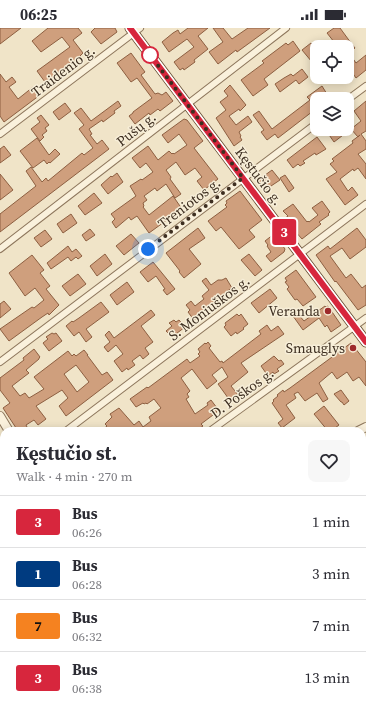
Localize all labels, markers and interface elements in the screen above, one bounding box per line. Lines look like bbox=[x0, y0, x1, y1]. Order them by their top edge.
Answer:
text: 06:25 bbox=[20, 4, 57, 25]
street label: Traidenio g. bbox=[27, 40, 99, 102]
map controls bbox=[310, 40, 354, 136]
button: locate bbox=[310, 40, 354, 84]
unlabelled marker bbox=[141, 46, 159, 64]
button: layers bbox=[310, 92, 354, 136]
street label: Pušų g. bbox=[112, 107, 160, 151]
street label: Kęstučio g. bbox=[230, 143, 288, 209]
street label: Treniotos g. bbox=[153, 173, 225, 233]
line badge: 3 bbox=[271, 219, 297, 245]
text: 3 bbox=[280, 222, 288, 242]
your location bbox=[138, 239, 158, 259]
street label: S. Moniuškos g. bbox=[164, 271, 254, 345]
place label: Veranda bbox=[268, 301, 321, 321]
marker: Veranda bbox=[323, 306, 333, 316]
place label: Smauglys bbox=[286, 338, 345, 358]
marker: Smauglys bbox=[348, 343, 358, 353]
street label: D. Poškos g. bbox=[206, 363, 278, 423]
text: Kęstučio st. bbox=[16, 440, 117, 466]
button: heart bbox=[308, 440, 350, 482]
text: Walk · 4 min · 270 m bbox=[16, 468, 132, 485]
text: Bus bbox=[72, 503, 98, 524]
text: 1 min bbox=[312, 511, 350, 532]
text: 3 bbox=[34, 512, 42, 532]
text: 06:26 bbox=[72, 524, 102, 541]
text: Bus bbox=[72, 555, 98, 576]
text: 3 min bbox=[312, 563, 350, 584]
text: 1 bbox=[34, 564, 42, 584]
text: 06:28 bbox=[72, 576, 102, 593]
text: Bus bbox=[72, 607, 98, 628]
text: 7 min bbox=[312, 615, 350, 636]
text: 7 bbox=[34, 616, 42, 636]
text: 06:32 bbox=[72, 628, 102, 645]
text: Bus bbox=[72, 659, 98, 680]
text: 13 min bbox=[304, 667, 350, 688]
text: 3 bbox=[34, 668, 42, 688]
text: 06:38 bbox=[72, 680, 102, 697]

